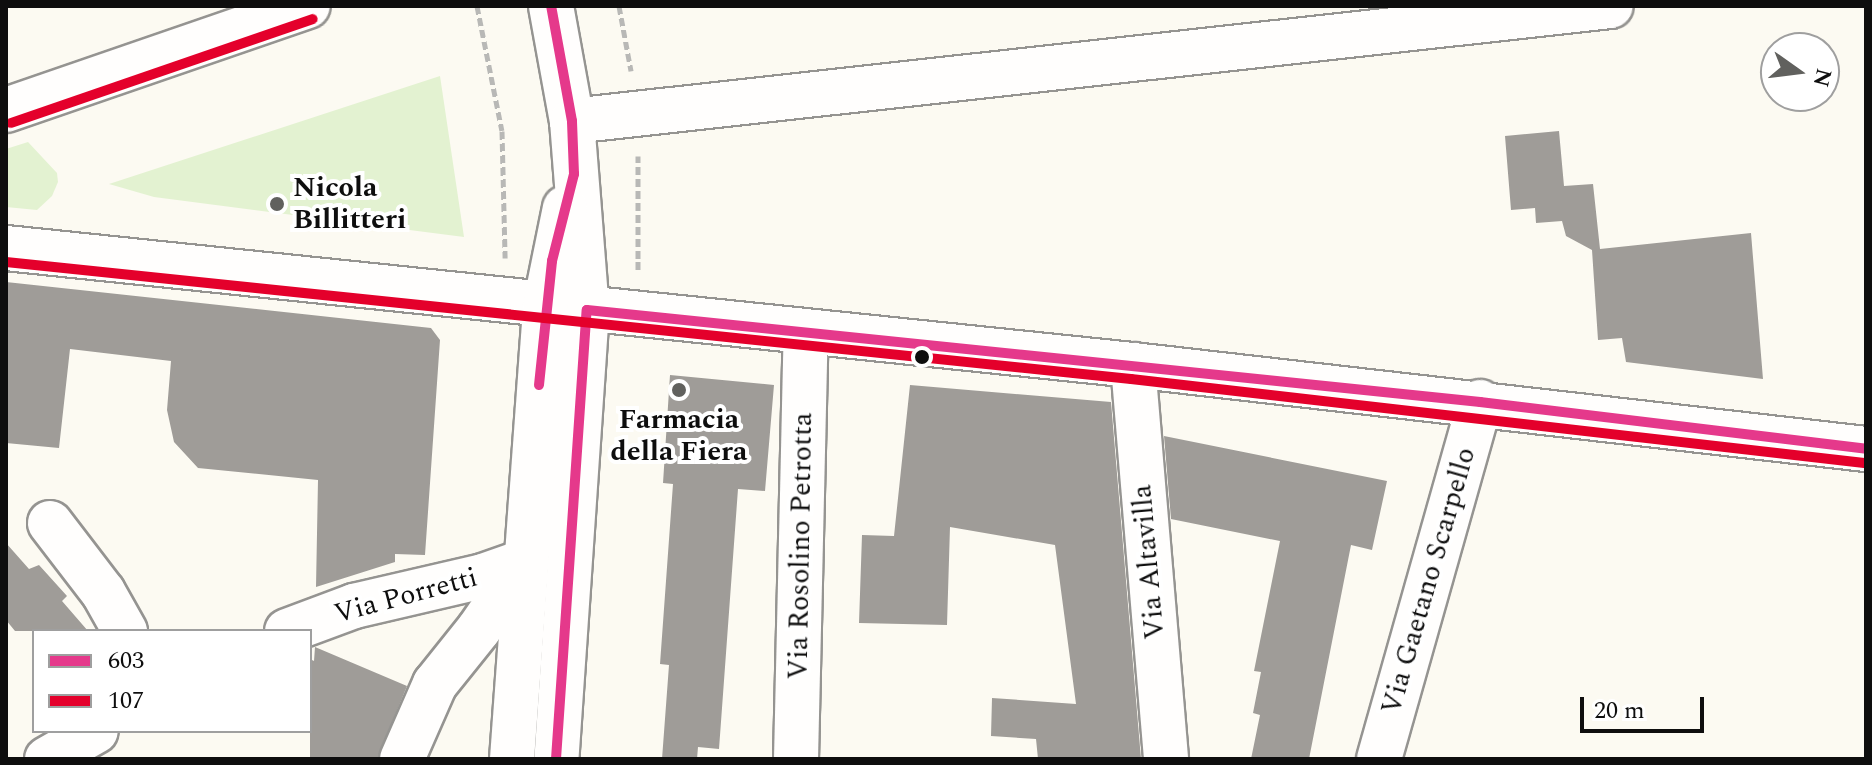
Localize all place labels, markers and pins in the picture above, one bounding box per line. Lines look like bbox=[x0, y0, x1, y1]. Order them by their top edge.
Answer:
place label: Nicola Billitteri bbox=[293, 171, 406, 237]
marker: Nicola Billitteri bbox=[268, 195, 286, 213]
unlabelled marker bbox=[914, 349, 930, 365]
marker: Farmacia della Fiera bbox=[670, 381, 688, 399]
place label: Farmacia della Fiera bbox=[610, 403, 748, 469]

